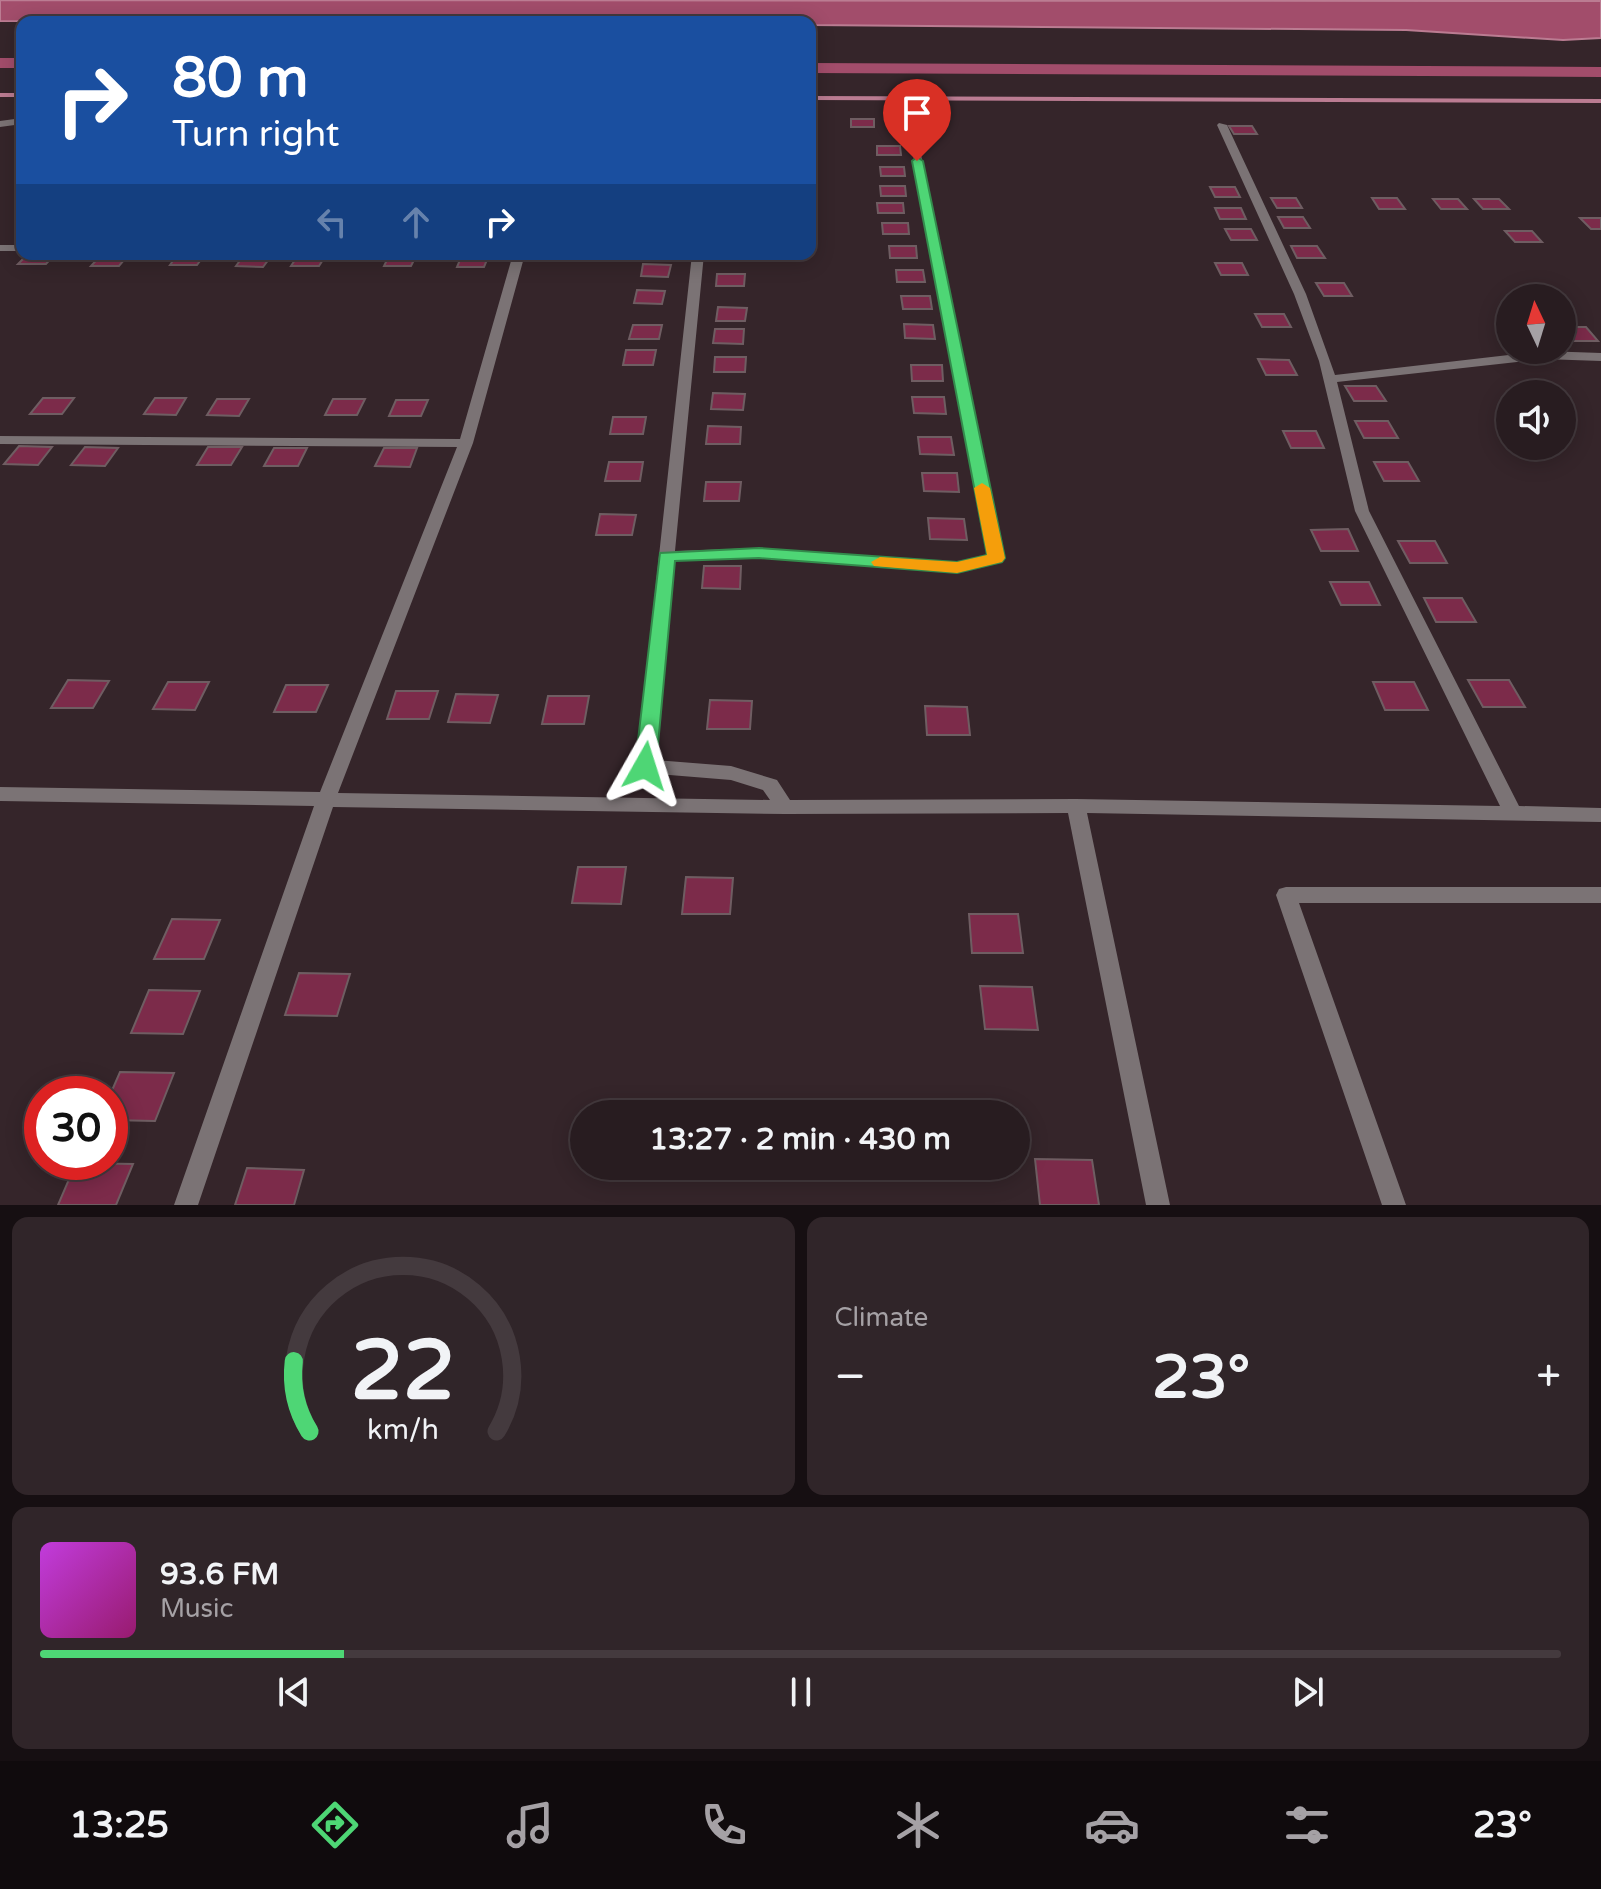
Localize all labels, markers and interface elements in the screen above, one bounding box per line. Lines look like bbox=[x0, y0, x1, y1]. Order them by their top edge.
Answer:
text: 80 m bbox=[172, 45, 308, 112]
icon: right bbox=[40, 48, 144, 152]
pin bbox=[883, 79, 951, 161]
icon: arrive bbox=[895, 91, 939, 135]
text: Turn right bbox=[172, 113, 339, 156]
icon: left bbox=[310, 200, 354, 244]
icon: ahead bbox=[394, 200, 438, 244]
icon: right bbox=[478, 200, 522, 244]
north arrow bbox=[1496, 284, 1576, 364]
map controls bbox=[1496, 284, 1576, 460]
button: sound bbox=[1496, 380, 1576, 460]
position arrow bbox=[603, 724, 687, 808]
speed limit sign: 30 bbox=[24, 1076, 128, 1180]
text: 13:27 · 2 min · 430 m bbox=[649, 1121, 951, 1158]
text: Climate bbox=[835, 1302, 928, 1333]
text: 22 bbox=[351, 1322, 455, 1422]
text: 23° bbox=[1152, 1342, 1250, 1414]
text: − bbox=[835, 1351, 866, 1404]
text: + bbox=[1536, 1351, 1561, 1404]
text: km/h bbox=[367, 1413, 439, 1447]
text: 93.6 FM bbox=[160, 1556, 279, 1593]
text: Music bbox=[160, 1593, 233, 1624]
icon: previous bbox=[272, 1670, 316, 1714]
icon: pause bbox=[779, 1670, 823, 1714]
icon: next bbox=[1286, 1670, 1330, 1714]
icon: directions bbox=[307, 1797, 363, 1853]
icon: music bbox=[502, 1797, 558, 1853]
icon: phone bbox=[696, 1797, 752, 1853]
icon: climate bbox=[890, 1797, 946, 1853]
icon: car bbox=[1084, 1797, 1140, 1853]
icon: filters bbox=[1279, 1797, 1335, 1853]
text: 13:25 bbox=[69, 1804, 169, 1847]
text: 23° bbox=[1473, 1804, 1532, 1847]

